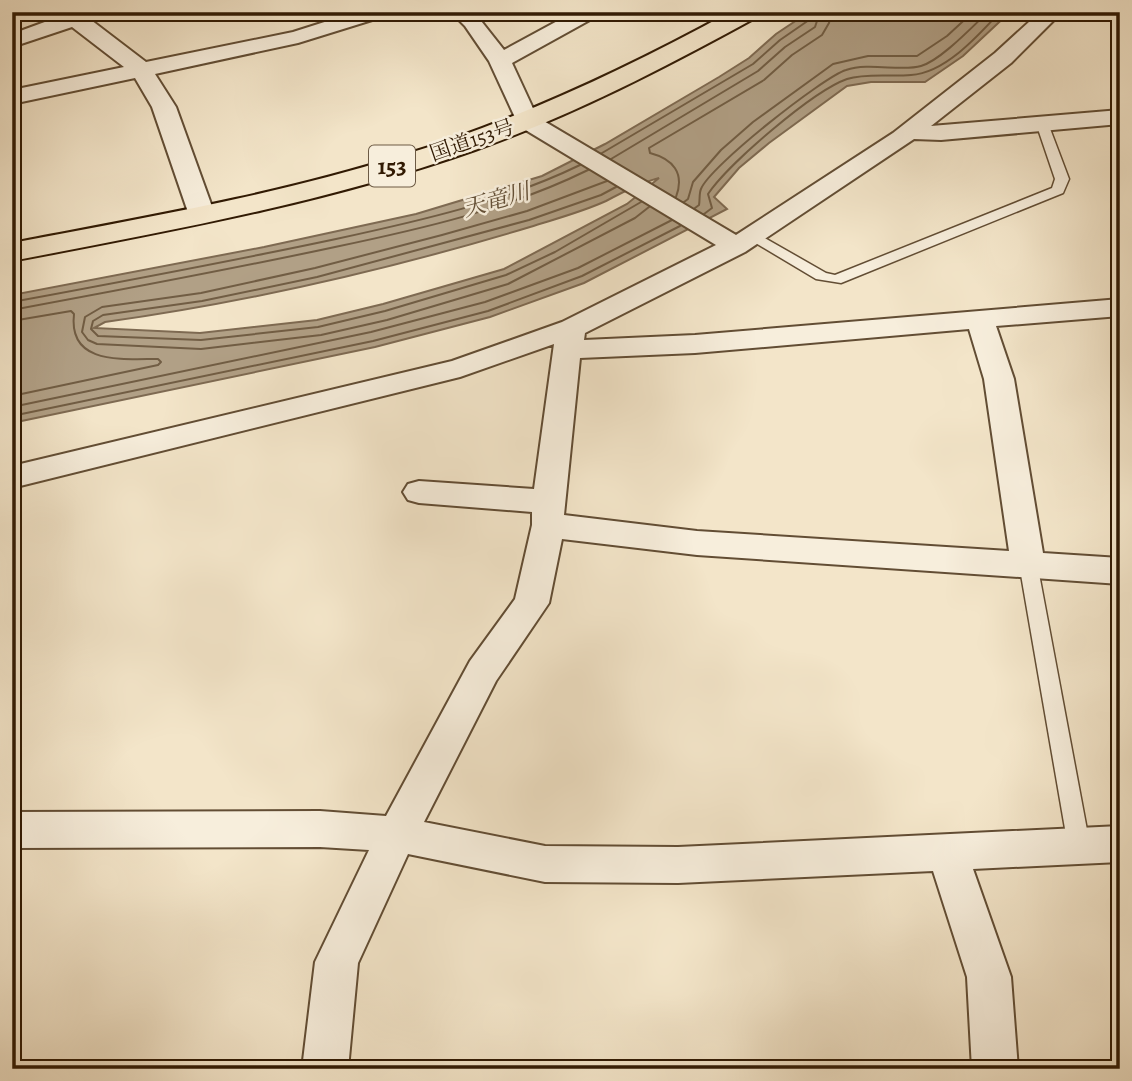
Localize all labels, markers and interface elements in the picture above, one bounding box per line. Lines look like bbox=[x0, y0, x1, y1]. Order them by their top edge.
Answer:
street label: 国道153号 bbox=[426, 112, 518, 168]
road number: 153 bbox=[369, 146, 415, 186]
water label: 天竜川 bbox=[459, 175, 536, 224]

